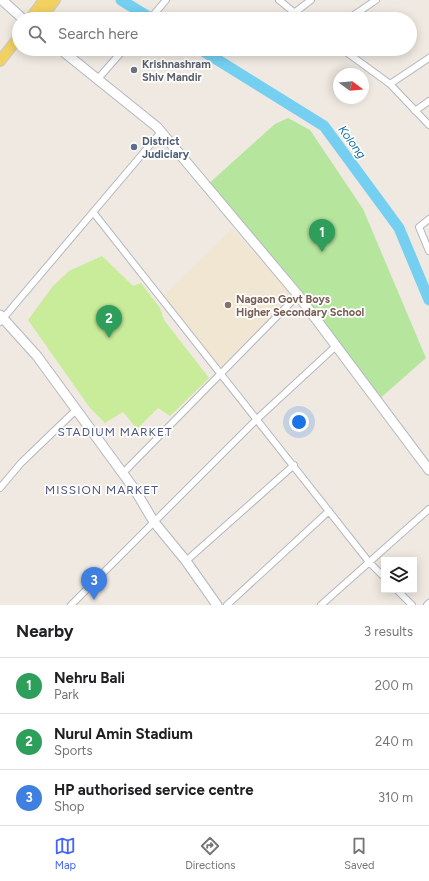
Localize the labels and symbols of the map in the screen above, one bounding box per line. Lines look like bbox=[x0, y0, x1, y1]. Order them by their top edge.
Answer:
place label: Krishnashram Shiv Mandir bbox=[142, 58, 211, 84]
marker: Krishnashram Shiv Mandir bbox=[129, 65, 139, 75]
north arrow bbox=[333, 68, 369, 104]
water label: Kolong bbox=[335, 123, 369, 161]
place label: District Judiciary bbox=[142, 135, 190, 161]
marker: District Judiciary bbox=[129, 142, 139, 152]
pin: 1 bbox=[309, 219, 335, 252]
place label: Nagaon Govt Boys Higher Secondary School bbox=[236, 293, 365, 319]
marker: Nagaon Govt Boys Higher Secondary School bbox=[223, 300, 233, 310]
pin: 2 bbox=[96, 305, 122, 338]
your location bbox=[289, 412, 309, 432]
district label: STADIUM MARKET bbox=[57, 425, 173, 439]
district label: MISSION MARKET bbox=[45, 483, 159, 497]
pin: 3 bbox=[81, 567, 107, 600]

